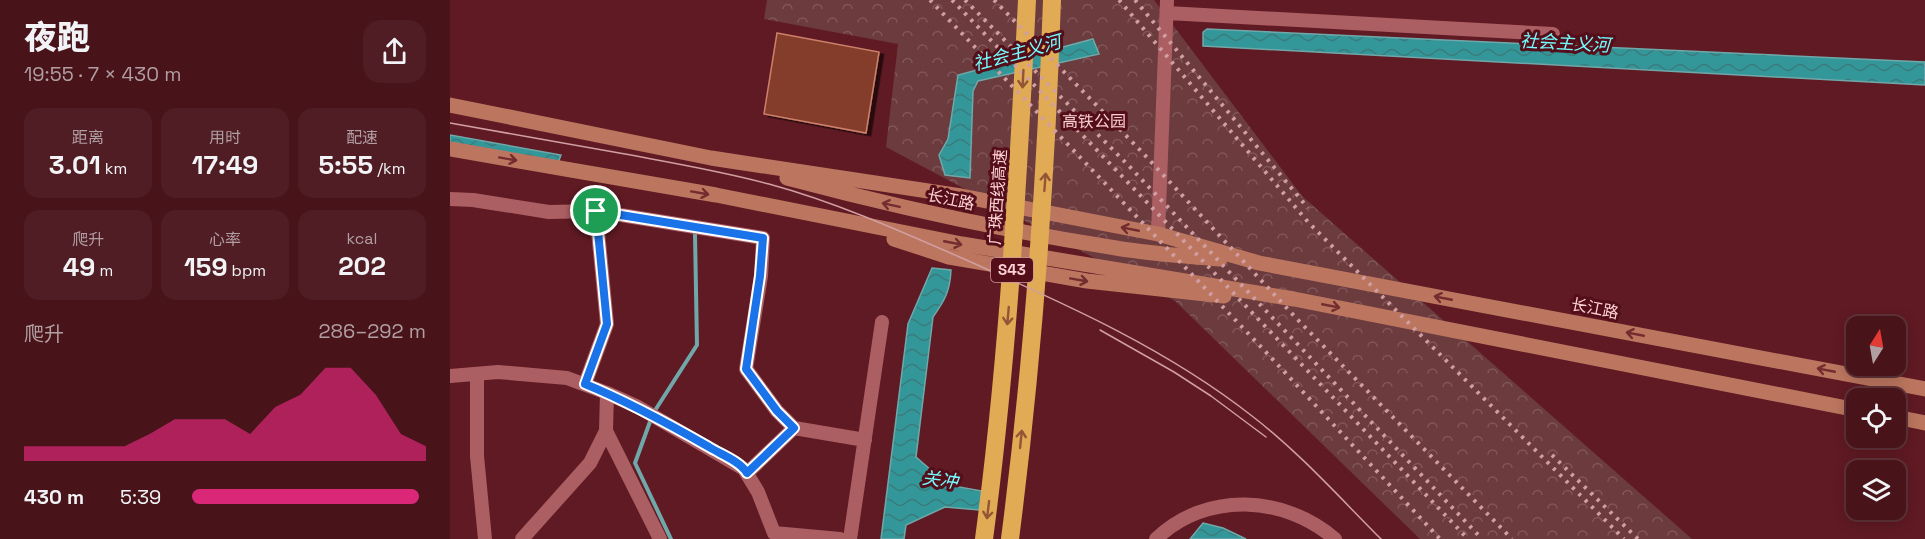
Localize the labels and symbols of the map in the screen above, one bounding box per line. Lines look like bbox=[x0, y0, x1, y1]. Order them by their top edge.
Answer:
water label: 社会主义河 bbox=[970, 29, 1066, 75]
water label: 社会主义河 bbox=[1519, 29, 1614, 56]
one-way arrow bbox=[1018, 69, 1029, 89]
park label: 高铁公园 bbox=[1062, 111, 1126, 132]
street label: 广珠西线高速 bbox=[984, 148, 1011, 246]
one-way arrow bbox=[497, 154, 517, 165]
one-way arrow bbox=[1039, 173, 1050, 193]
street label: 长江路 bbox=[925, 184, 977, 215]
pin bbox=[570, 185, 621, 236]
one-way arrow bbox=[689, 187, 709, 198]
one-way arrow bbox=[881, 198, 900, 210]
one-way arrow bbox=[1121, 223, 1140, 234]
one-way arrow bbox=[943, 237, 962, 249]
road number: S43 bbox=[991, 258, 1033, 282]
one-way arrow bbox=[1069, 275, 1089, 286]
one-way arrow bbox=[1434, 292, 1453, 303]
street label: 长江路 bbox=[1569, 294, 1620, 323]
one-way arrow bbox=[1321, 301, 1341, 312]
one-way arrow bbox=[1002, 305, 1013, 325]
north arrow bbox=[1846, 316, 1906, 376]
one-way arrow bbox=[1625, 328, 1645, 339]
one-way arrow bbox=[1817, 364, 1837, 375]
one-way arrow bbox=[1016, 430, 1027, 450]
water label: 关冲 bbox=[921, 466, 961, 493]
one-way arrow bbox=[982, 499, 993, 519]

